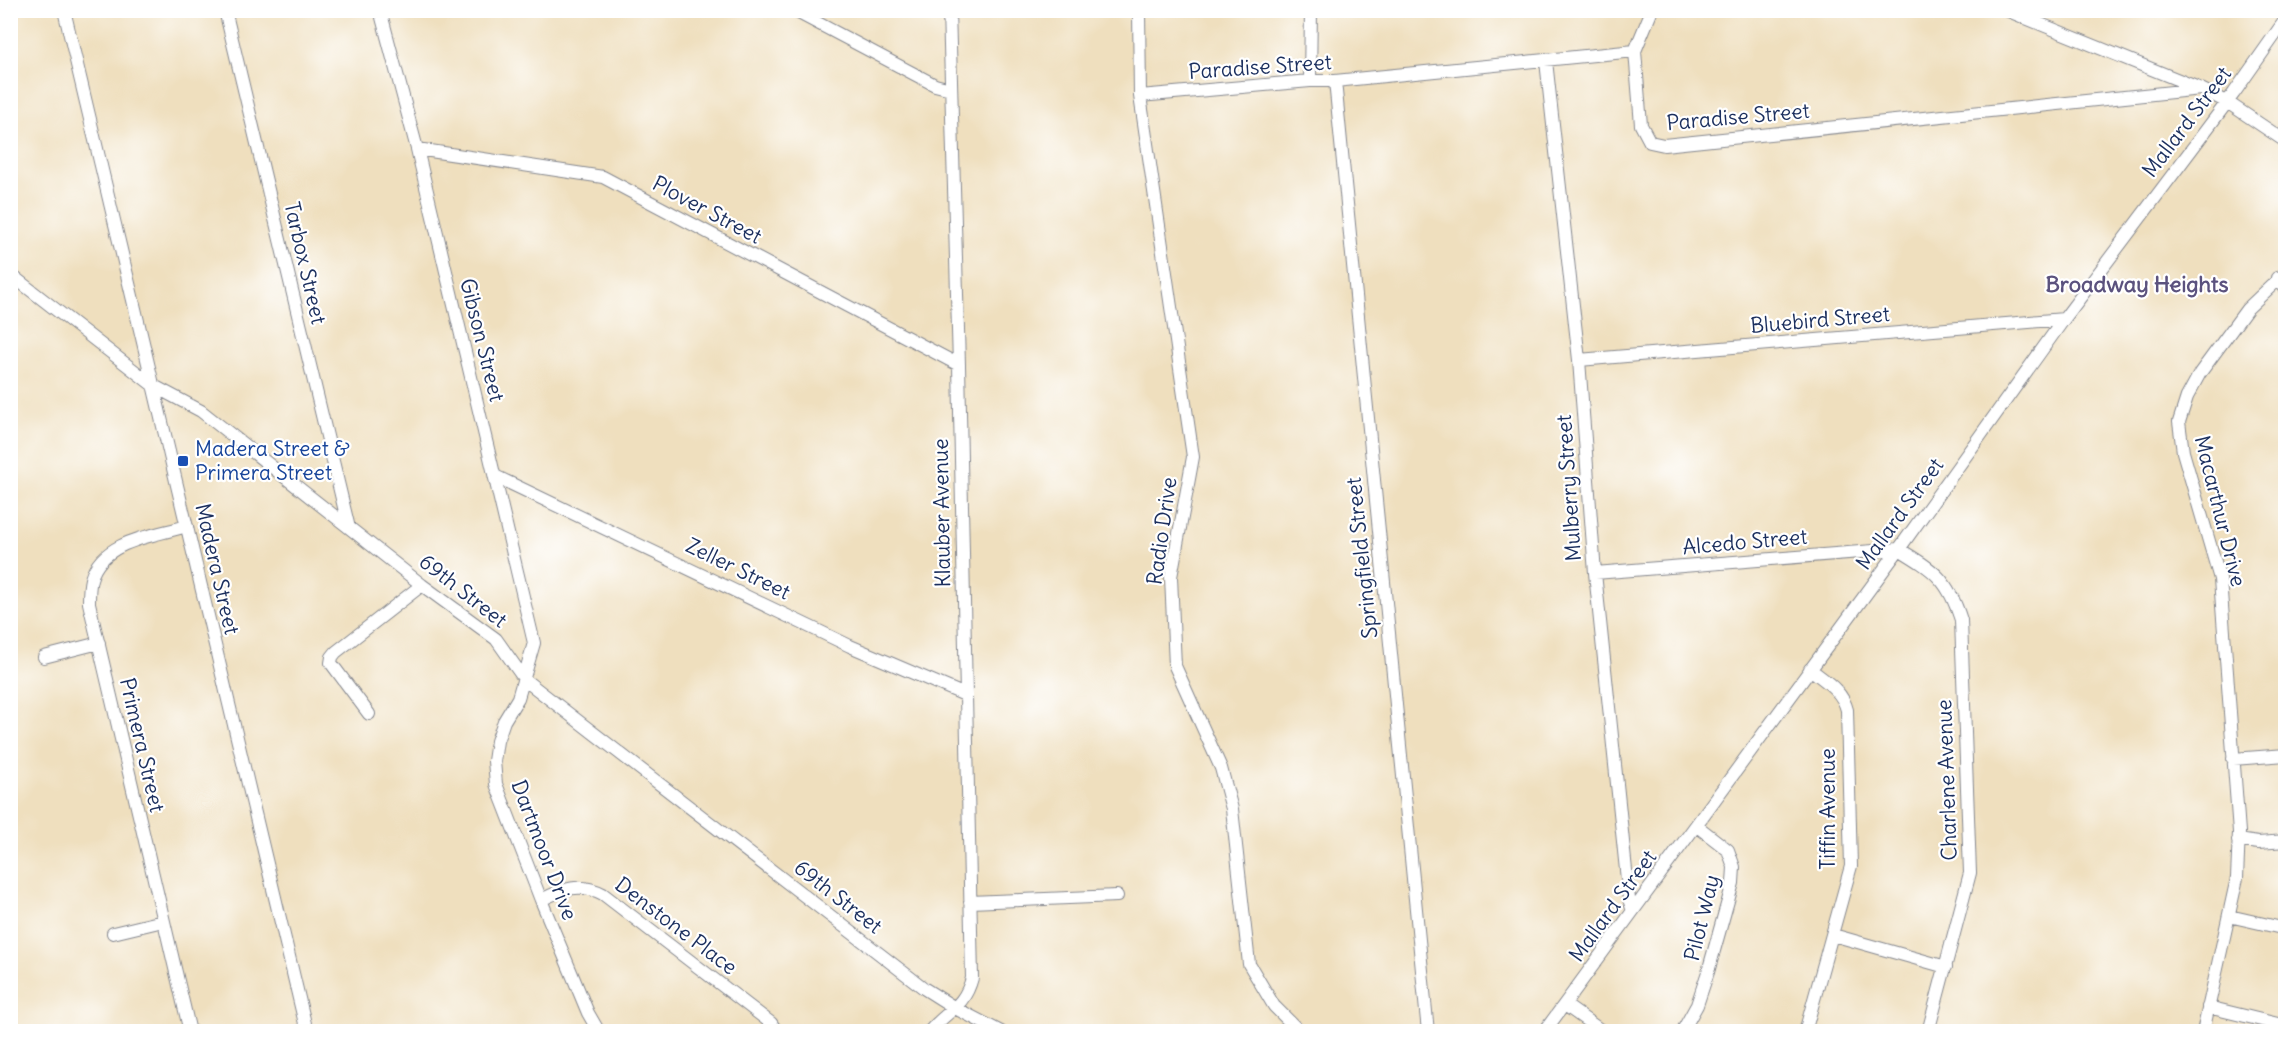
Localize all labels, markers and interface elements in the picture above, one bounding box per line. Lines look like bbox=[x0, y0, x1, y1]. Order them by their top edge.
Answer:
street label: Paradise Street bbox=[1188, 48, 1332, 85]
street label: Mallard Street bbox=[2136, 61, 2237, 183]
street label: Paradise Street bbox=[1665, 97, 1811, 136]
street label: Plover Street bbox=[648, 169, 767, 250]
street label: Tarbox Street bbox=[278, 199, 333, 327]
district label: Broadway Heights bbox=[2045, 270, 2229, 298]
street label: Gibson Street bbox=[454, 275, 511, 404]
street label: Bluebird Street bbox=[1749, 300, 1891, 339]
street label: Mulberry Street bbox=[1550, 414, 1587, 562]
street label: Macarthur Drive bbox=[2189, 433, 2252, 589]
place label: Madera Street & Primera Street bbox=[195, 435, 350, 486]
street label: Klauber Avenue bbox=[927, 438, 956, 588]
street label: Mallard Street bbox=[1850, 452, 1949, 575]
marker: Madera Street & Primera Street bbox=[176, 454, 190, 468]
street label: Radio Drive bbox=[1141, 475, 1182, 587]
street label: Springfield Street bbox=[1340, 476, 1383, 640]
street label: Madera Street bbox=[189, 501, 246, 637]
street label: Alcedo Street bbox=[1682, 523, 1808, 560]
street label: Zeller Street bbox=[682, 532, 795, 605]
street label: 69th Street bbox=[414, 548, 513, 633]
street label: Primera Street bbox=[114, 675, 171, 815]
street label: Charlene Avenue bbox=[1930, 699, 1963, 861]
street label: Tiffin Avenue bbox=[1814, 748, 1841, 870]
street label: Dartmoor Drive bbox=[505, 776, 584, 924]
street label: Mallard Street bbox=[1563, 844, 1662, 967]
street label: 69th Street bbox=[789, 854, 888, 939]
street label: Denstone Place bbox=[610, 871, 743, 980]
street label: Pilot Way bbox=[1678, 872, 1725, 964]

